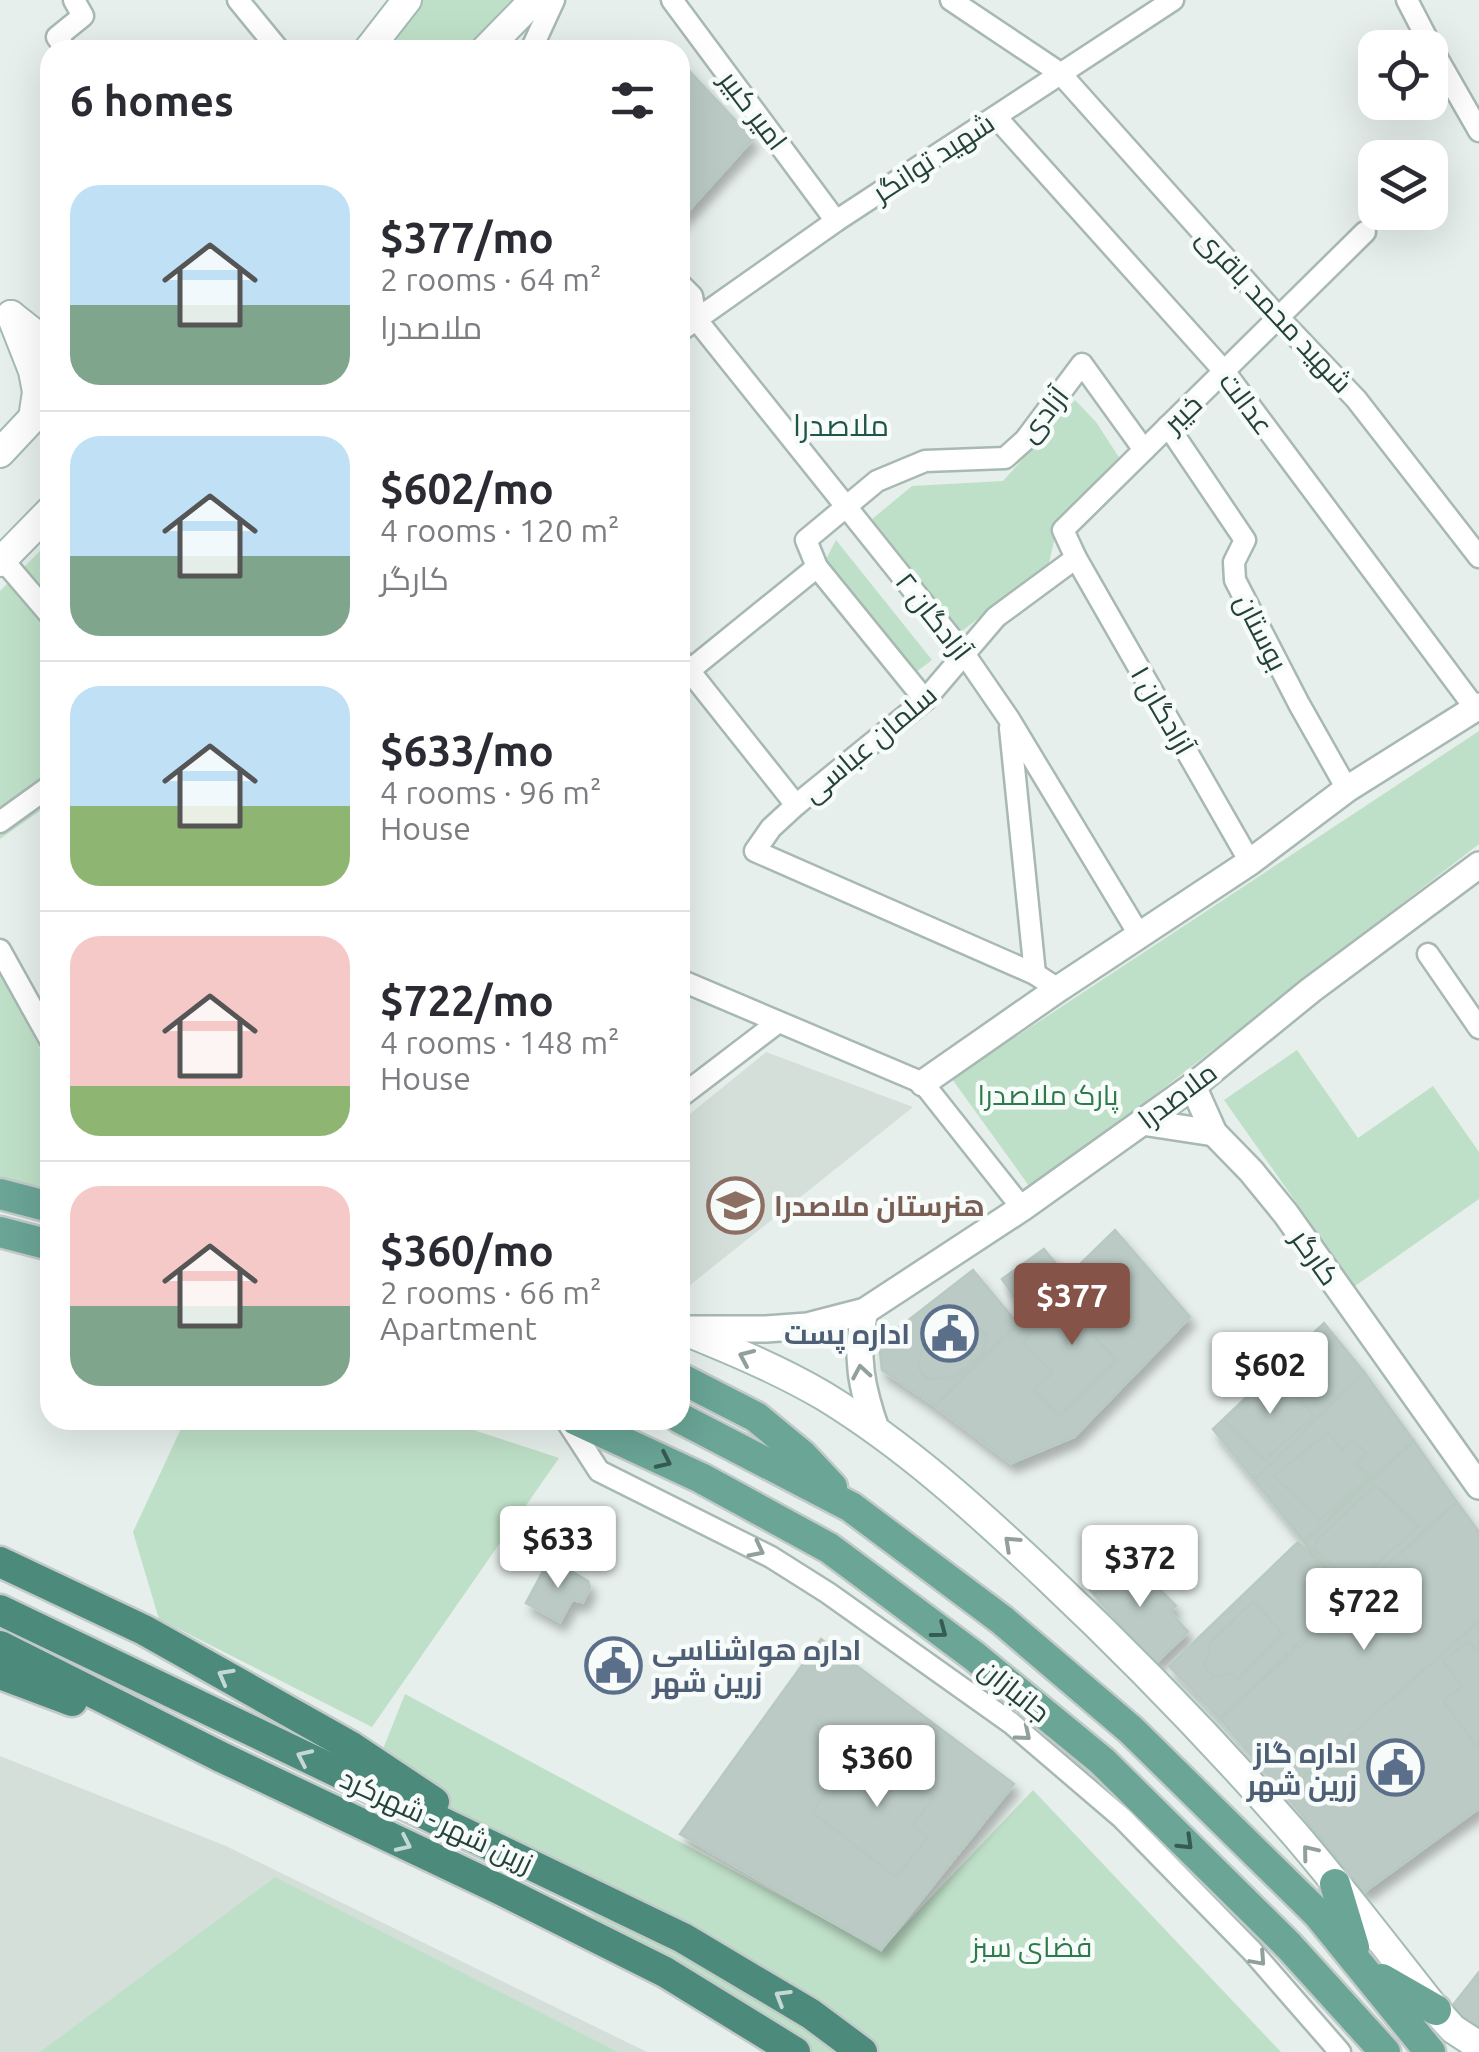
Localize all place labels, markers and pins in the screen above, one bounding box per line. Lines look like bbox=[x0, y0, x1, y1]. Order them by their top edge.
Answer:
school or university icon: هنرستان ملاصدرا bbox=[705, 1175, 765, 1235]
place label: هنرستان ملاصدرا bbox=[774, 1190, 985, 1223]
pin: $377 bbox=[1013, 1263, 1131, 1348]
public building icon: اداره پست bbox=[919, 1303, 979, 1363]
place label: اداره پست bbox=[784, 1318, 910, 1354]
pin: $602 bbox=[1211, 1332, 1329, 1417]
pin: $633 bbox=[499, 1506, 617, 1591]
pin: $372 bbox=[1081, 1525, 1199, 1610]
pin: $722 bbox=[1305, 1568, 1423, 1653]
place label: اداره هواشناسی زرین شهر bbox=[651, 1634, 861, 1700]
public building icon: اداره هواشناسی زرین شهر bbox=[583, 1635, 643, 1695]
pin: $360 bbox=[818, 1725, 936, 1810]
place label: اداره گاز زرین شهر bbox=[1246, 1737, 1357, 1803]
public building icon: اداره گاز زرین شهر bbox=[1366, 1738, 1426, 1798]

